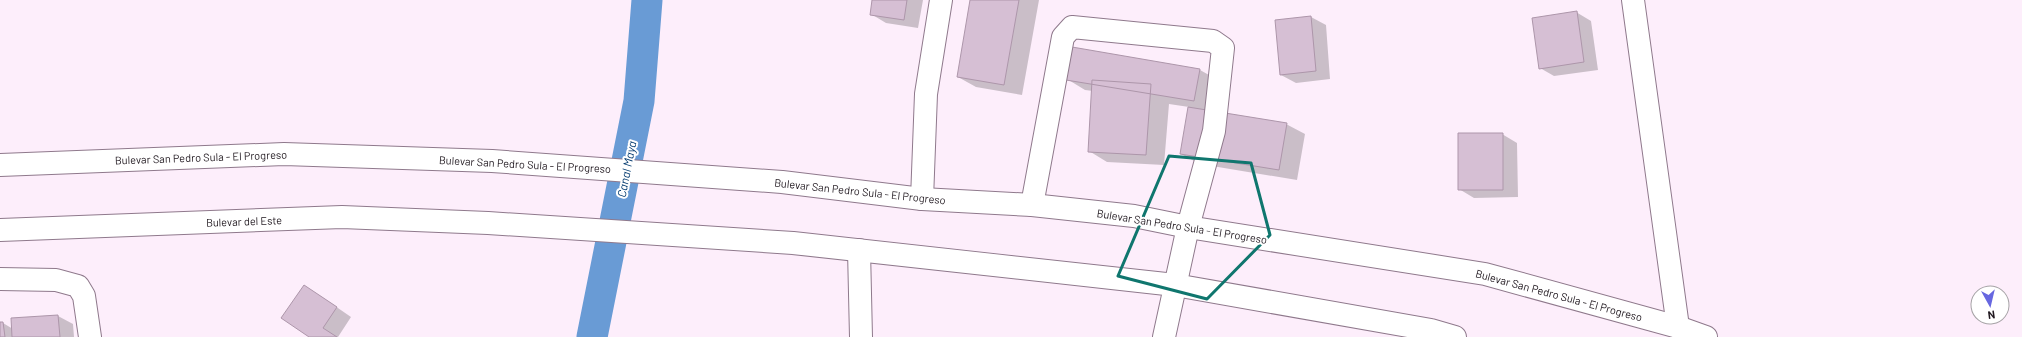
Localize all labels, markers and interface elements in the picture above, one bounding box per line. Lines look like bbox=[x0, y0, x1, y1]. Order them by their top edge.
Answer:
water label: Canal Maya bbox=[614, 140, 638, 198]
street label: Bulevar San Pedro Sula - El Progreso bbox=[115, 147, 287, 167]
street label: Bulevar San Pedro Sula - El Progreso bbox=[439, 153, 611, 175]
street label: Bulevar San Pedro Sula - El Progreso bbox=[774, 176, 946, 206]
street label: Bulevar San Pedro Sula - El Progreso bbox=[1096, 206, 1268, 246]
street label: Bulevar del Este bbox=[206, 213, 282, 229]
street label: Bulevar San Pedro Sula - El Progreso bbox=[1474, 266, 1644, 324]
north arrow bbox=[1970, 285, 2010, 325]
text: N bbox=[1987, 308, 1996, 322]

